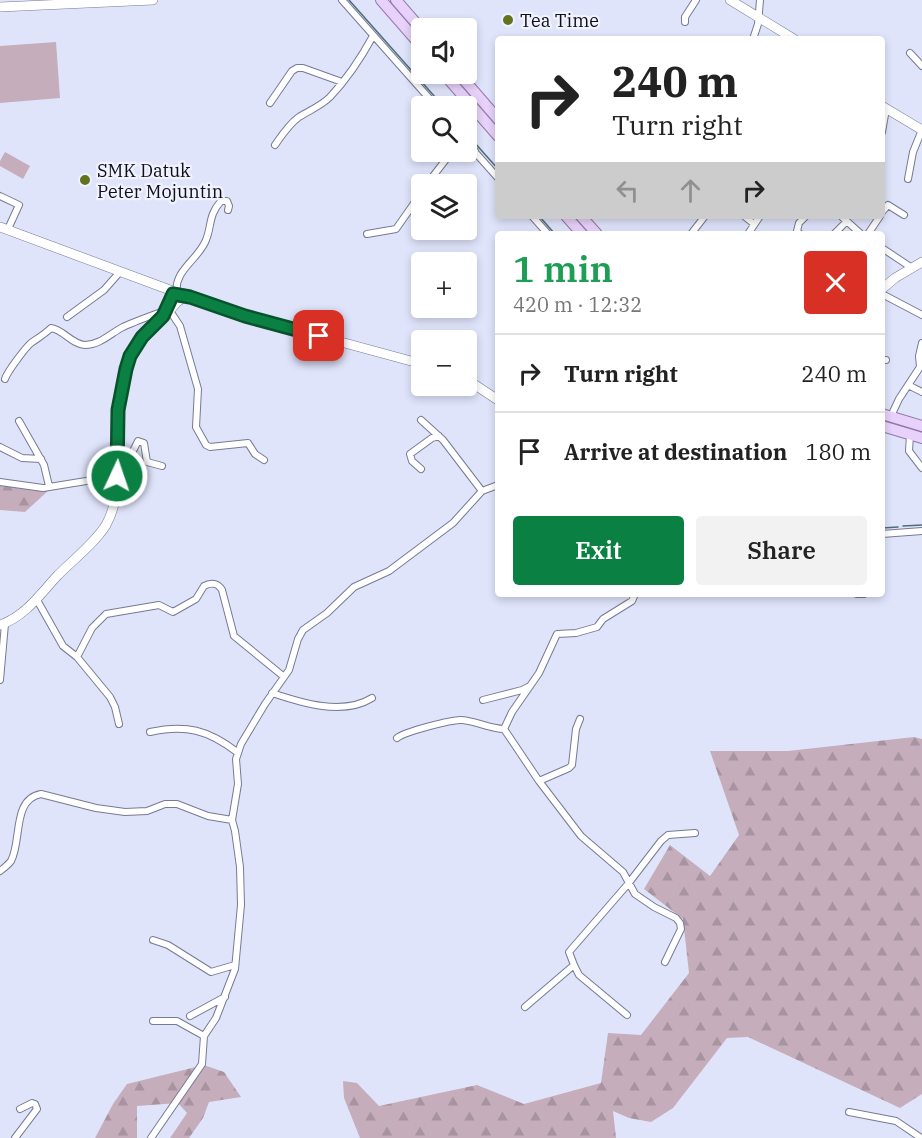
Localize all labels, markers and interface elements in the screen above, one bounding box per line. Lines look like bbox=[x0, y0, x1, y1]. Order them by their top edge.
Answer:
place label: Tea Time bbox=[520, 9, 599, 32]
marker: Tea Time bbox=[501, 13, 515, 27]
map controls bbox=[411, 18, 477, 396]
button: sound bbox=[411, 18, 477, 84]
text: 240 m bbox=[612, 54, 738, 109]
icon: right bbox=[513, 60, 591, 138]
button: search bbox=[411, 96, 477, 162]
text: Turn right bbox=[612, 107, 743, 142]
place label: SMK Datuk Peter Mojuntin bbox=[97, 159, 223, 203]
marker: SMK Datuk Peter Mojuntin bbox=[78, 173, 92, 187]
button: layers bbox=[411, 174, 477, 240]
icon: left bbox=[611, 174, 644, 207]
icon: ahead bbox=[674, 174, 707, 207]
icon: right bbox=[737, 174, 770, 207]
text: 1 min bbox=[513, 245, 613, 292]
button: close bbox=[804, 251, 867, 314]
button: + bbox=[411, 252, 477, 318]
text: 420 m · 12:32 bbox=[513, 291, 642, 318]
pin bbox=[293, 310, 344, 361]
icon: arrive bbox=[302, 319, 335, 352]
button: − bbox=[411, 330, 477, 396]
icon: right bbox=[513, 357, 546, 390]
text: Turn right bbox=[564, 359, 678, 388]
text: 240 m bbox=[801, 359, 867, 388]
icon: arrive bbox=[513, 435, 546, 468]
text: Arrive at destination bbox=[564, 437, 787, 466]
text: 180 m bbox=[805, 437, 871, 466]
position arrow bbox=[85, 444, 149, 508]
button: Exit bbox=[513, 516, 684, 585]
button: Share bbox=[696, 516, 867, 585]

